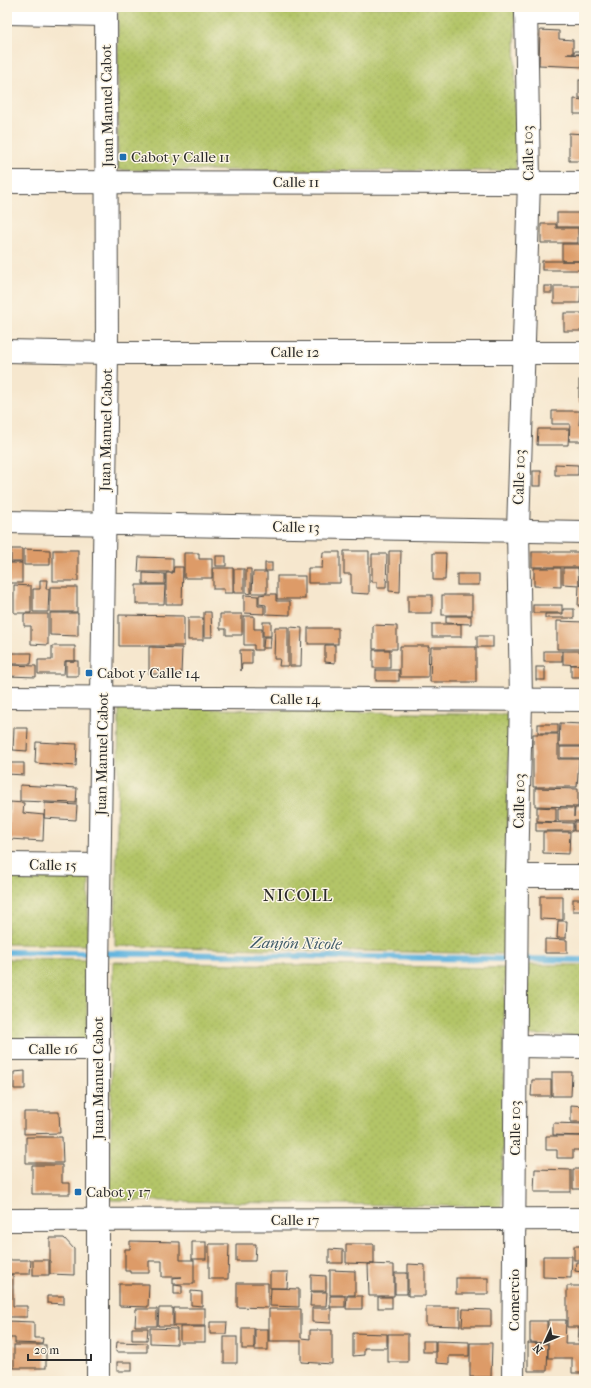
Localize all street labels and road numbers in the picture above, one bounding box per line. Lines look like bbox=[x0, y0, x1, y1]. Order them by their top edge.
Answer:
street label: Juan Manuel Cabot bbox=[97, 44, 117, 169]
street label: Calle 103 bbox=[519, 125, 537, 181]
street label: Calle 11 bbox=[273, 173, 319, 191]
street label: Calle 12 bbox=[271, 343, 320, 361]
street label: Juan Manuel Cabot bbox=[96, 368, 116, 493]
street label: Calle 103 bbox=[509, 449, 529, 505]
street label: Calle 13 bbox=[272, 518, 320, 536]
street label: Calle 14 bbox=[270, 690, 321, 708]
street label: Juan Manuel Cabot bbox=[92, 692, 112, 817]
street label: Calle 103 bbox=[510, 773, 528, 829]
street label: Calle 15 bbox=[29, 856, 77, 874]
street label: Juan Manuel Cabot bbox=[89, 1016, 107, 1140]
street label: Calle 16 bbox=[28, 1040, 79, 1058]
street label: Calle 103 bbox=[506, 1100, 524, 1156]
street label: Calle 17 bbox=[271, 1211, 319, 1229]
street label: Comercio bbox=[505, 1268, 523, 1331]

